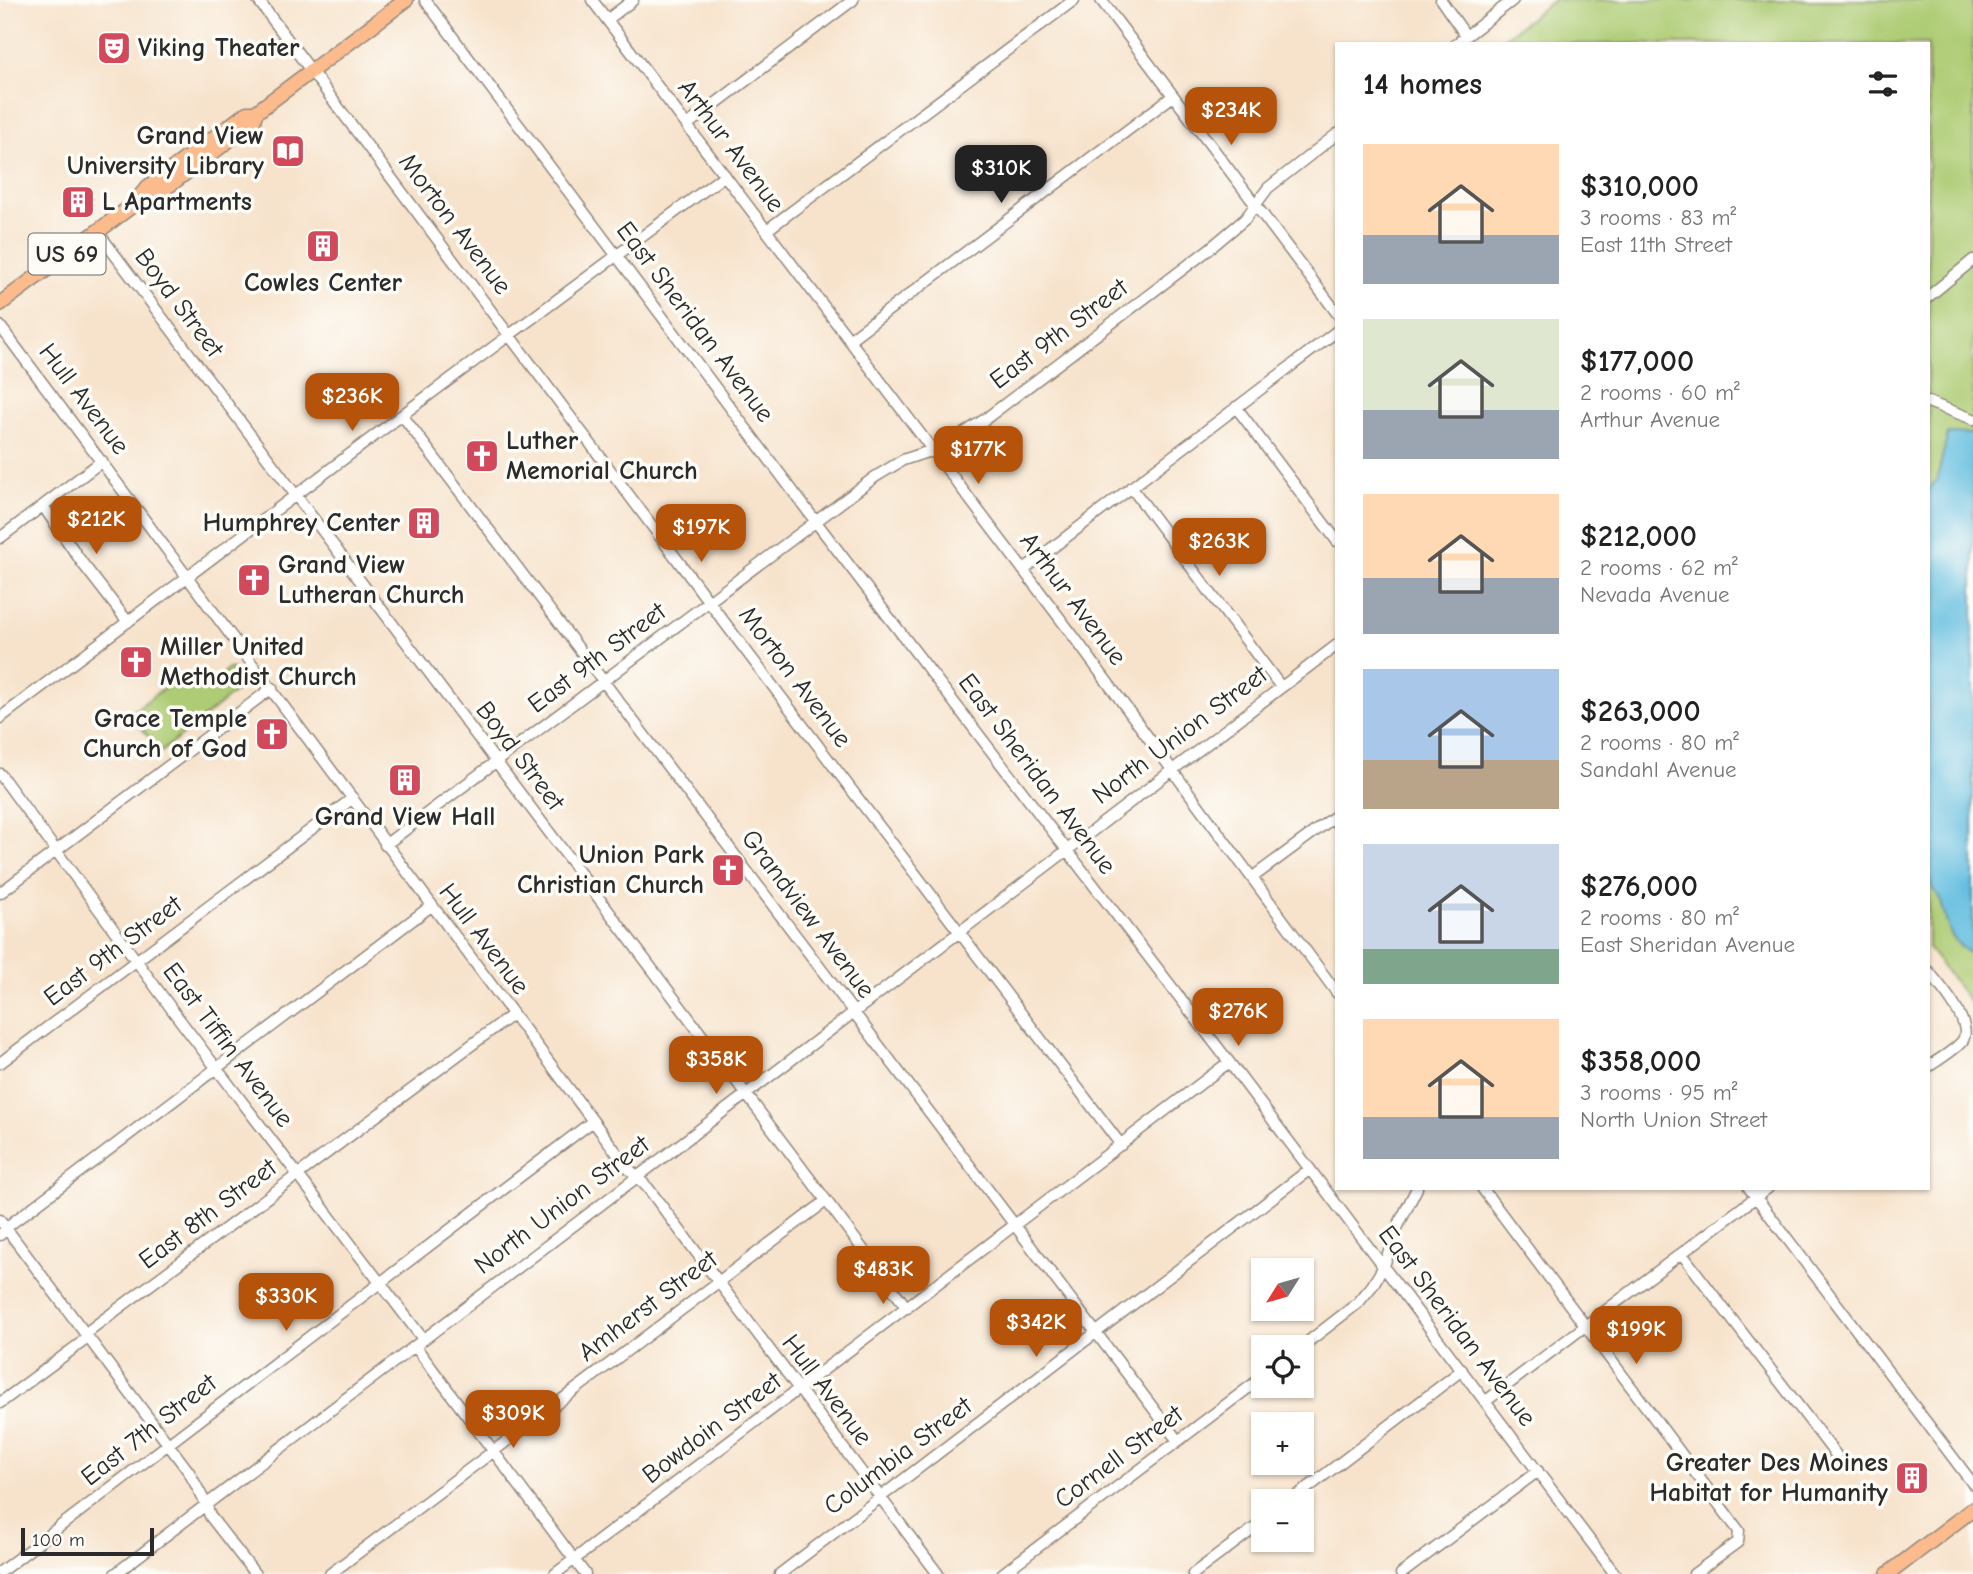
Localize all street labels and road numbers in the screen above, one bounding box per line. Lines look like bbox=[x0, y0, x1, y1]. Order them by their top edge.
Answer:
street label: Arthur Avenue bbox=[671, 74, 791, 218]
street label: Morton Avenue bbox=[392, 148, 518, 300]
street label: East Sheridan Avenue bbox=[610, 216, 780, 428]
road number: US 69 bbox=[28, 233, 106, 274]
street label: Boyd Street bbox=[128, 243, 231, 365]
street label: East 9th Street bbox=[984, 271, 1135, 396]
street label: Hull Avenue bbox=[33, 338, 135, 460]
street label: Arthur Avenue bbox=[1013, 527, 1133, 671]
street label: East 9th Street bbox=[522, 595, 673, 720]
street label: Morton Avenue bbox=[732, 601, 858, 753]
street label: North Union Street bbox=[1087, 658, 1275, 811]
street label: East Sheridan Avenue bbox=[952, 668, 1122, 880]
street label: Boyd Street bbox=[469, 696, 572, 818]
street label: Grandview Avenue bbox=[735, 824, 881, 1004]
street label: Hull Avenue bbox=[433, 878, 535, 1000]
street label: East 9th Street bbox=[38, 888, 189, 1013]
street label: East Tiffin Avenue bbox=[156, 957, 300, 1133]
street label: North Union Street bbox=[469, 1128, 657, 1281]
street label: East 8th Street bbox=[133, 1152, 284, 1276]
street label: East Sheridan Avenue bbox=[1372, 1220, 1542, 1432]
street label: Amherst Street bbox=[573, 1243, 725, 1368]
street label: Hull Avenue bbox=[776, 1329, 878, 1451]
street label: Bowdoin Street bbox=[637, 1365, 789, 1490]
street label: East 7th Street bbox=[75, 1367, 224, 1492]
street label: Columbia Street bbox=[818, 1390, 979, 1521]
street label: Cornell Street bbox=[1049, 1398, 1190, 1515]

